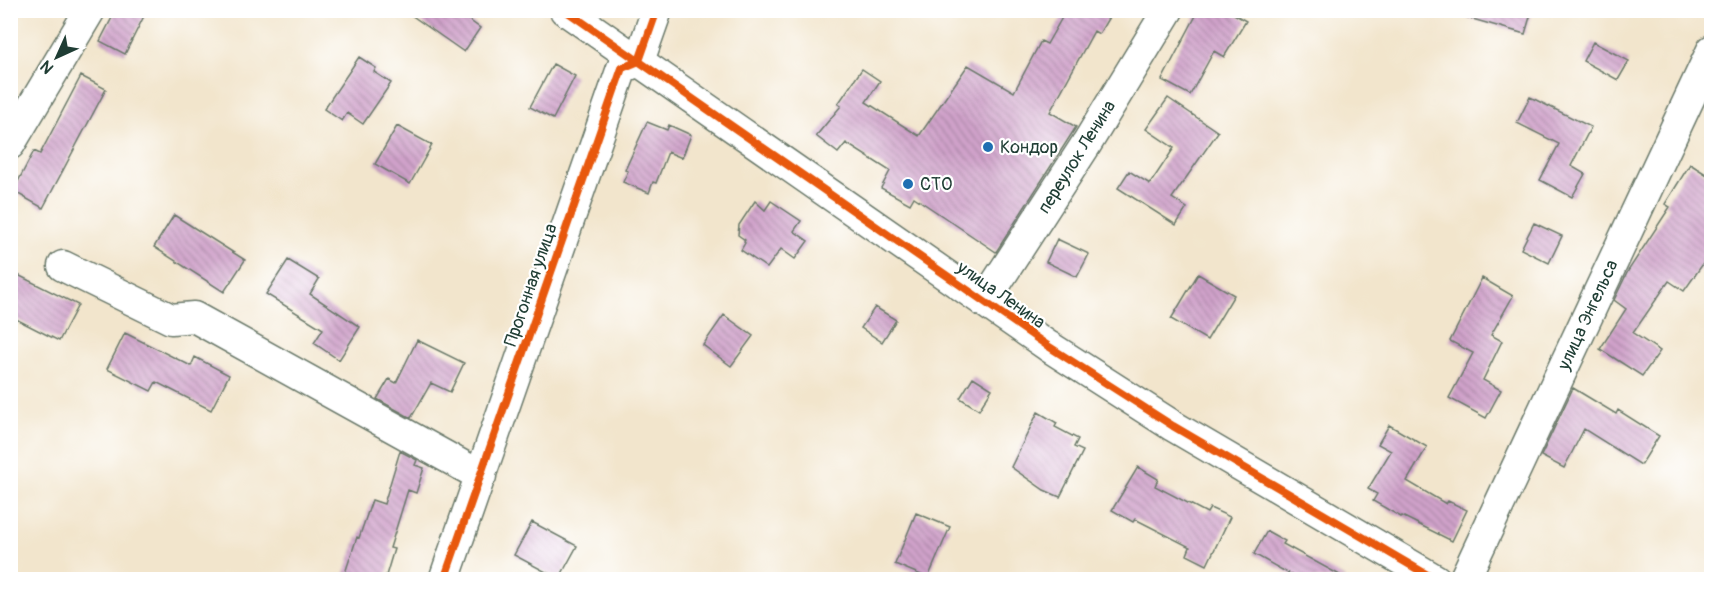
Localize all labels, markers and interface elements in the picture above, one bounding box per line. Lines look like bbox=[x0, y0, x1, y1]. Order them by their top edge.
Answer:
north arrow bbox=[27, 27, 87, 87]
text: N bbox=[36, 56, 58, 78]
street label: переулок Ленина bbox=[1033, 96, 1121, 218]
place label: Кондор bbox=[1000, 136, 1058, 159]
marker: Кондор bbox=[981, 140, 995, 154]
place label: СТО bbox=[920, 173, 953, 196]
marker: СТО bbox=[901, 177, 915, 191]
street label: Прогонная улица bbox=[499, 221, 563, 349]
street label: улица Ленина bbox=[952, 256, 1050, 334]
street label: улица Энгельса bbox=[1552, 256, 1624, 375]

